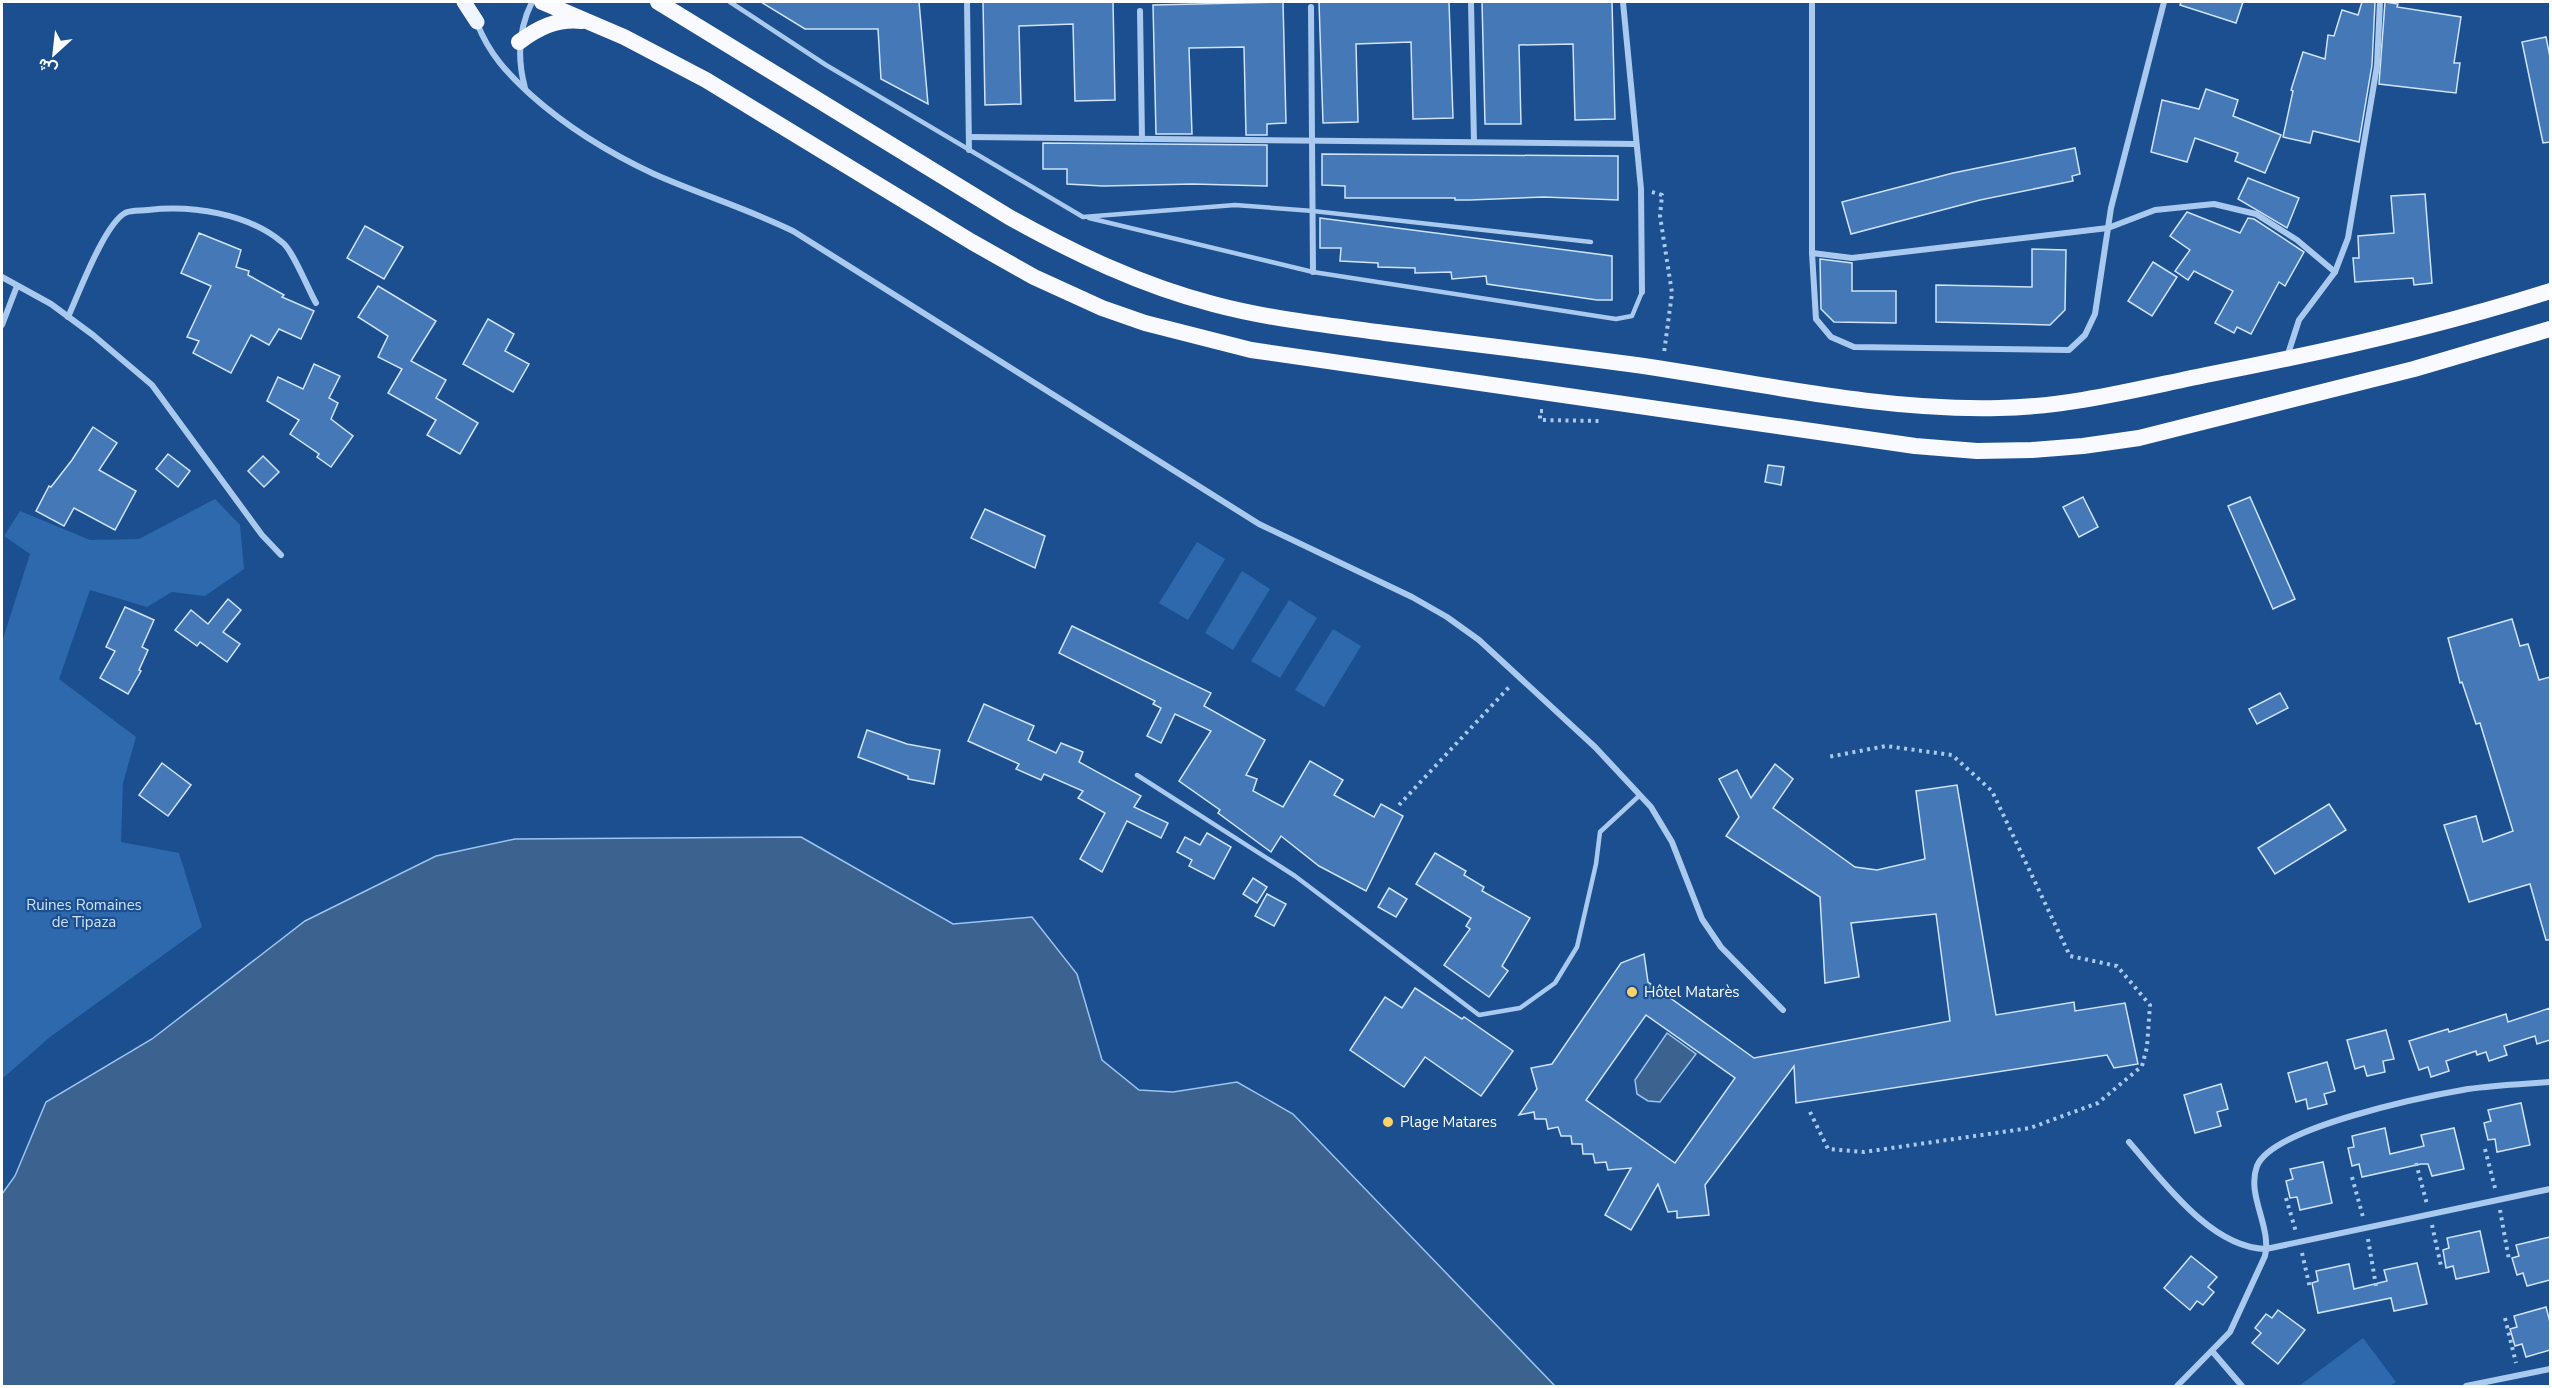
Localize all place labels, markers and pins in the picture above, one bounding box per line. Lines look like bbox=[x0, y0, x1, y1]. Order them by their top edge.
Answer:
place label: Hôtel Matarès bbox=[1644, 982, 1740, 1002]
marker: Hôtel Matarès bbox=[1625, 985, 1639, 999]
place label: Plage Matares bbox=[1400, 1112, 1497, 1132]
marker: Plage Matares bbox=[1381, 1115, 1395, 1129]

